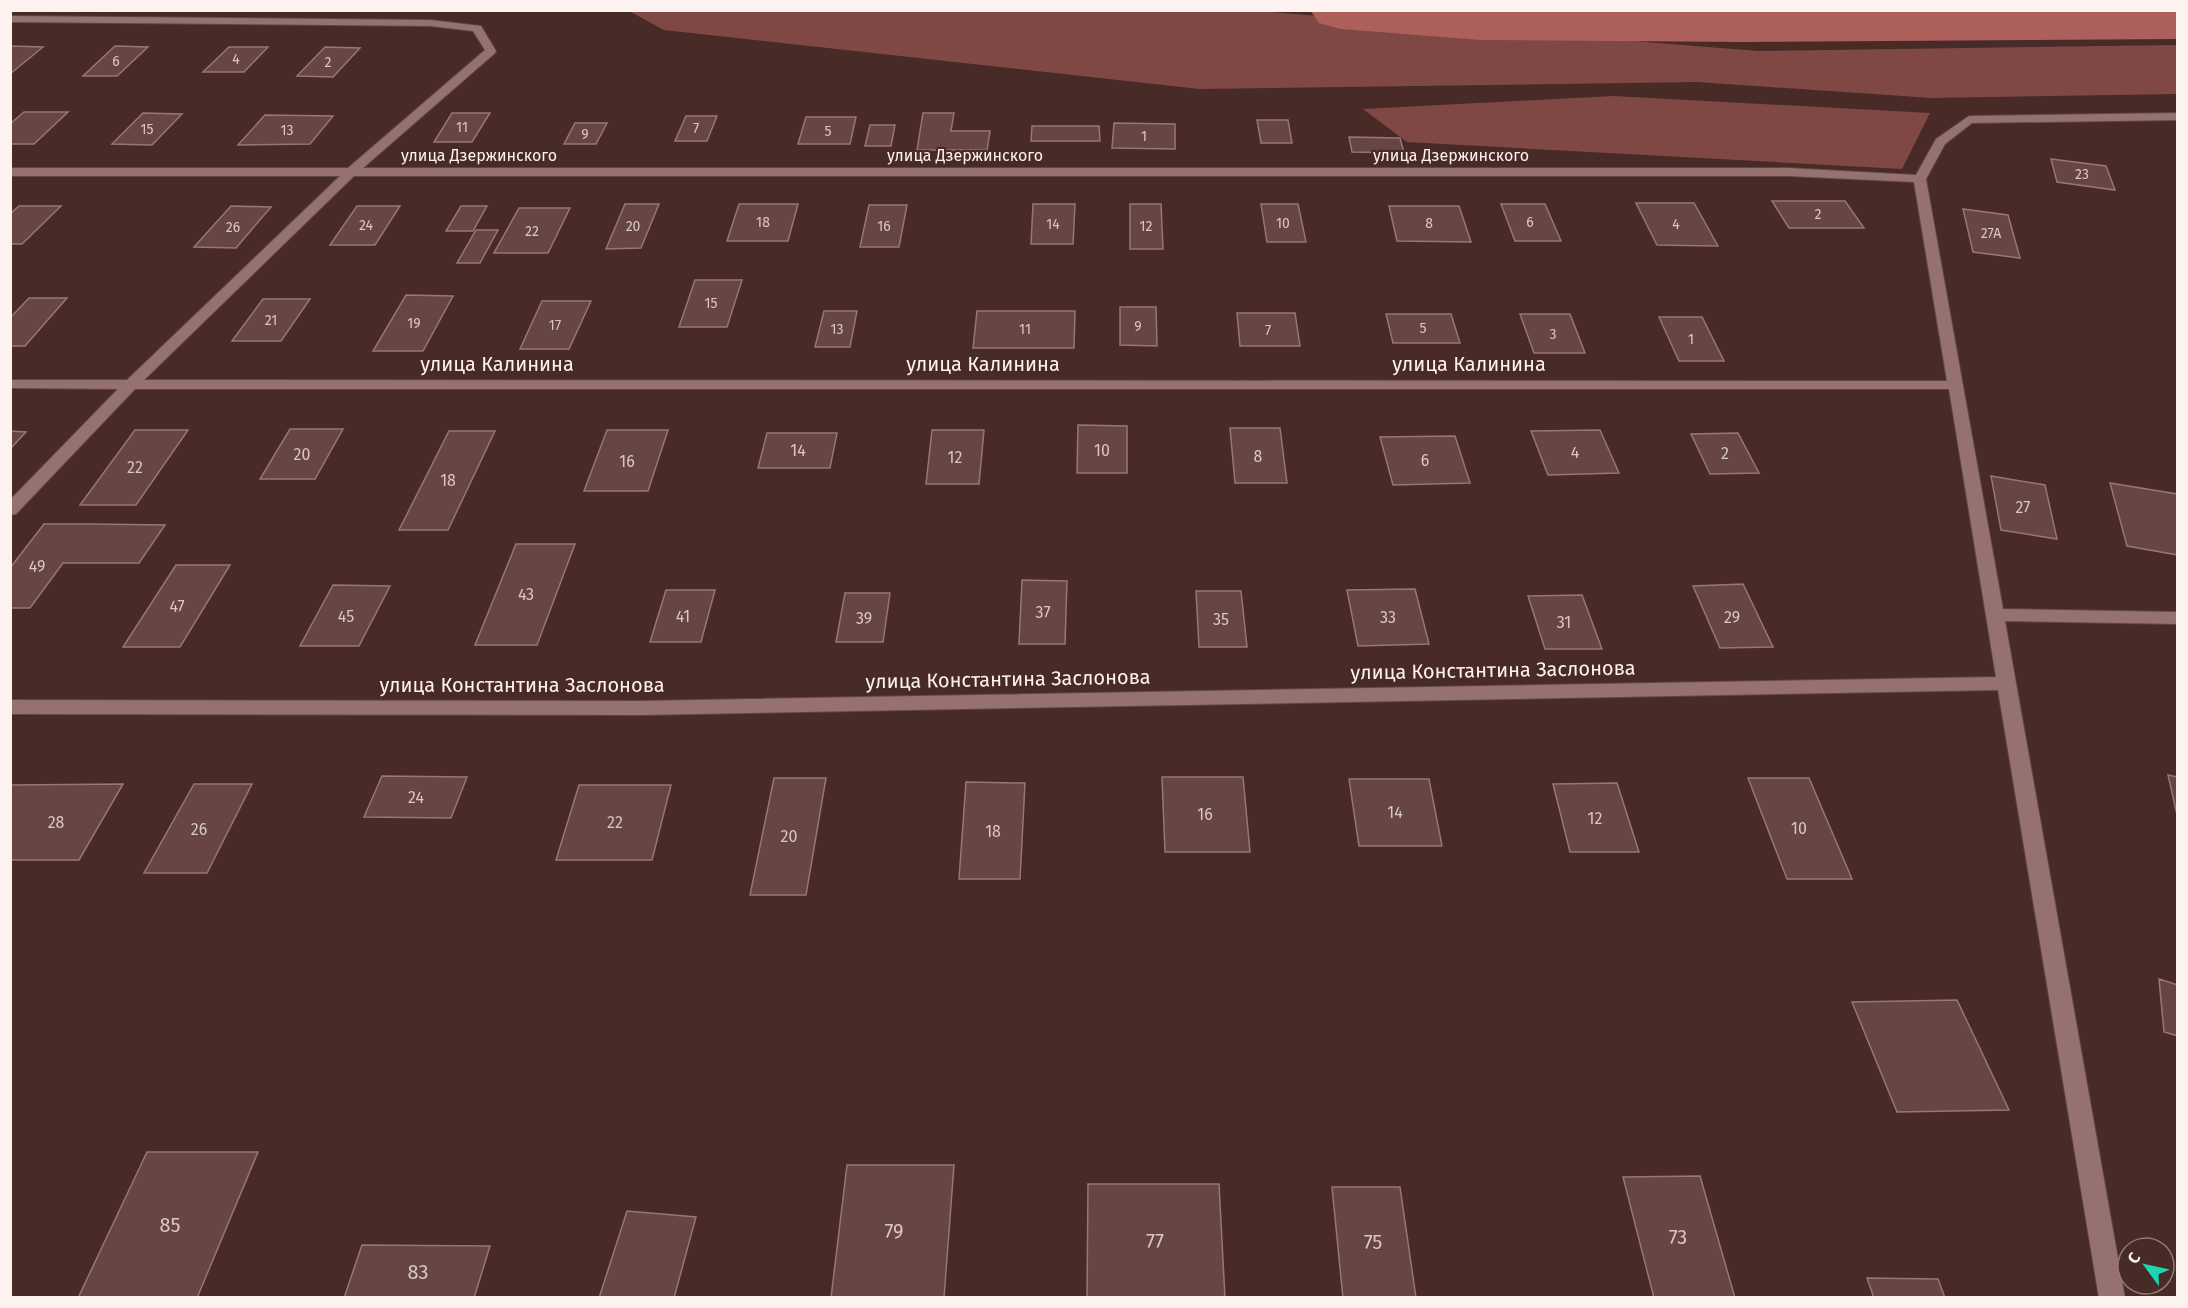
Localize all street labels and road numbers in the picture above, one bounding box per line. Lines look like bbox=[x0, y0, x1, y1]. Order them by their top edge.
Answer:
street label: улица Дзержинского bbox=[401, 146, 557, 165]
street label: улица Дзержинского bbox=[887, 146, 1043, 165]
street label: улица Дзержинского bbox=[1373, 146, 1529, 165]
street label: улица Калинина bbox=[420, 352, 574, 376]
street label: улица Калинина bbox=[906, 352, 1060, 376]
street label: улица Калинина bbox=[1392, 352, 1546, 376]
street label: улица Константина Заслонова bbox=[1350, 656, 1636, 684]
street label: улица Константина Заслонова bbox=[865, 665, 1151, 693]
street label: улица Константина Заслонова bbox=[379, 673, 665, 697]

